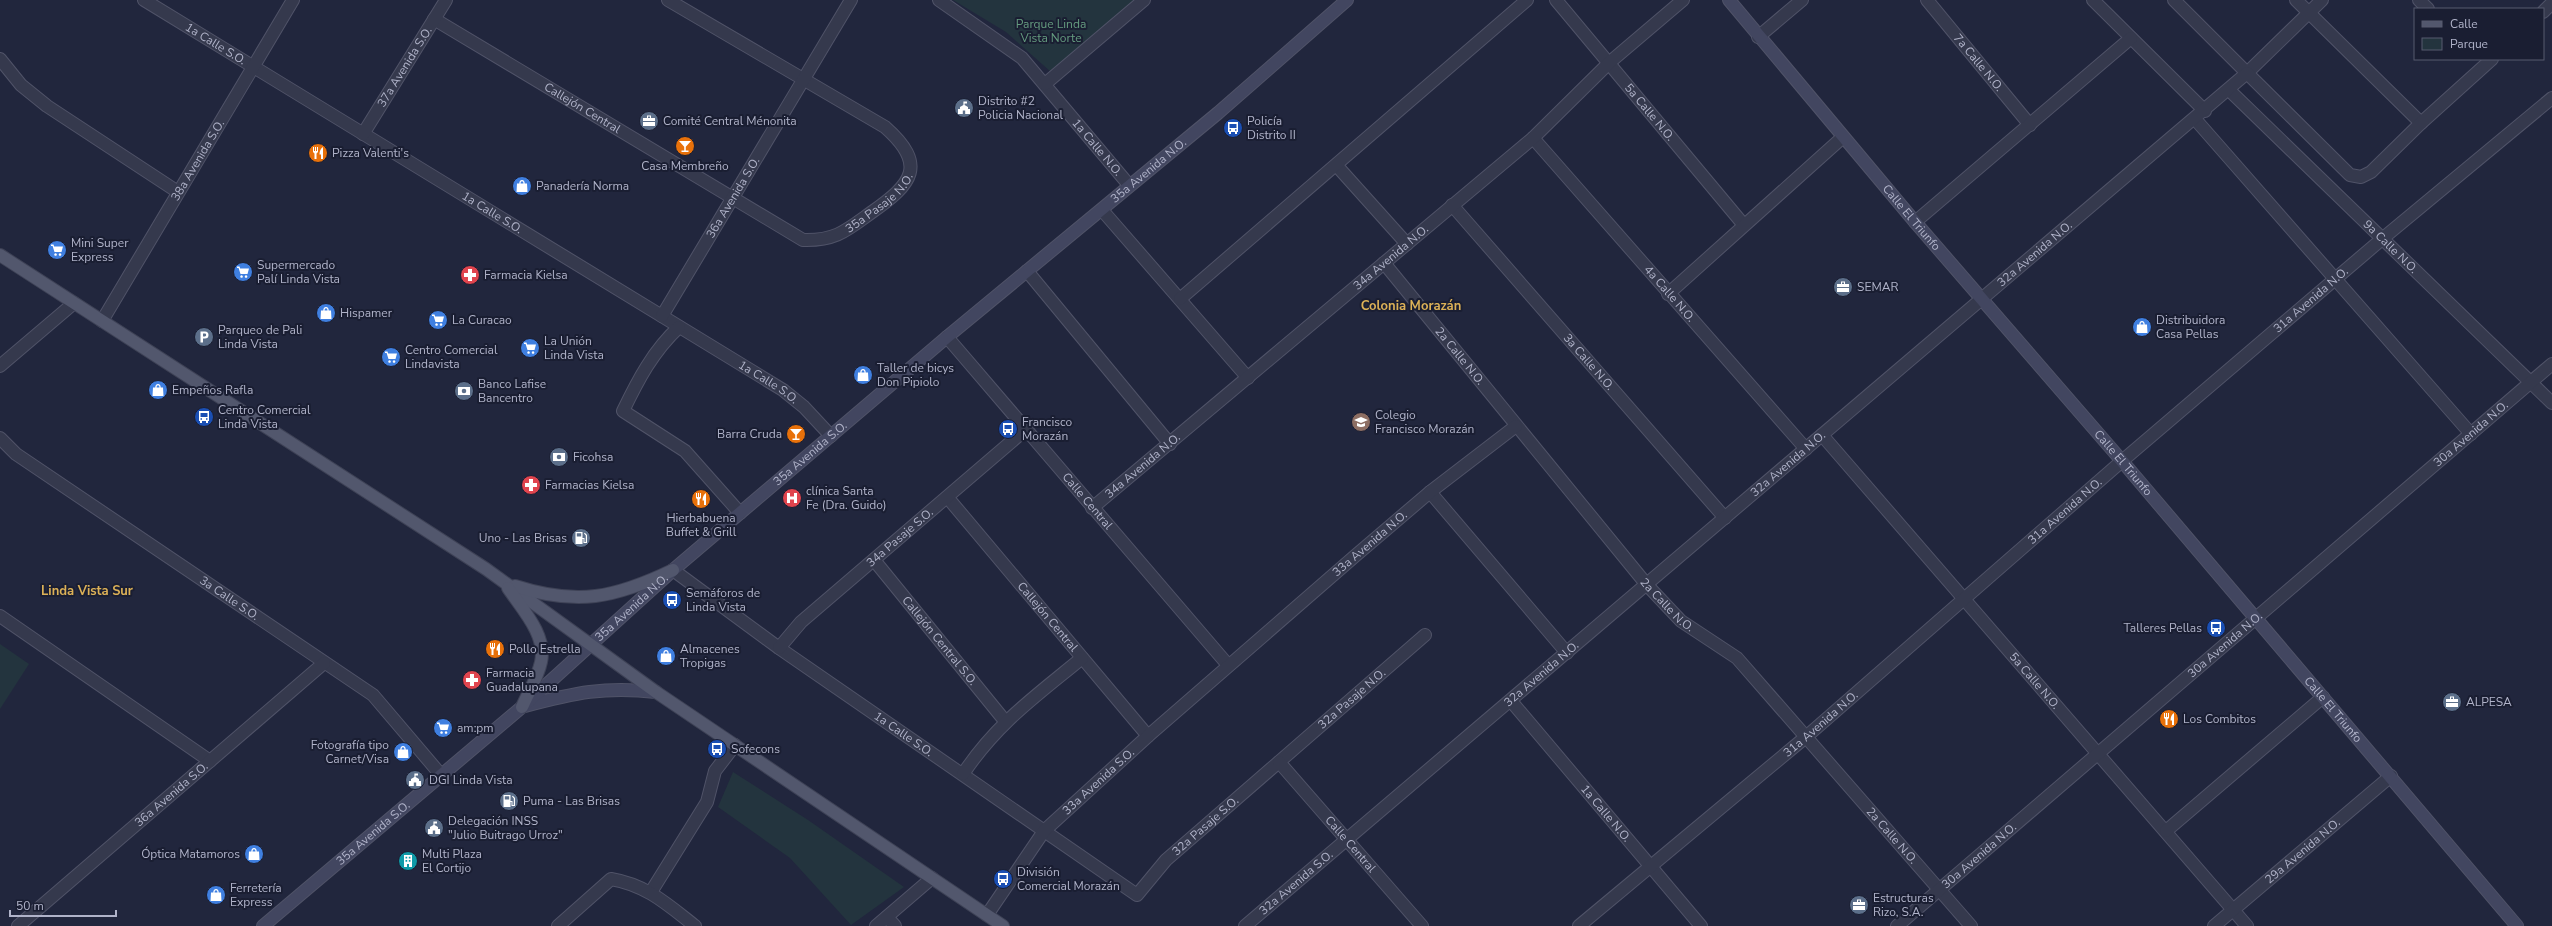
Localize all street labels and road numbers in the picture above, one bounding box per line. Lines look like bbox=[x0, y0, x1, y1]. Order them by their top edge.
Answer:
street label: 1a Calle S.O. bbox=[182, 19, 249, 68]
street label: 37a Avenida S.O. bbox=[374, 24, 436, 110]
street label: 7a Calle N.O. bbox=[1950, 30, 2007, 95]
street label: Callejón Central bbox=[541, 79, 624, 137]
street label: 5a Calle N.O. bbox=[1621, 80, 1678, 144]
street label: 1a Calle N.O. bbox=[1068, 115, 1126, 179]
street label: 38a Avenida S.O. bbox=[167, 117, 228, 204]
street label: 35a Avenida N.O. bbox=[1107, 135, 1190, 207]
street label: 36a Avenida S.O. bbox=[702, 154, 763, 241]
street label: 35a Pasaje N.O. bbox=[842, 171, 917, 237]
street label: Calle El Triunfo bbox=[1879, 181, 1944, 254]
street label: 1a Calle S.O. bbox=[459, 188, 526, 237]
street label: 9a Calle N.O. bbox=[2360, 216, 2421, 277]
street label: 32a Avenida N.O. bbox=[1994, 217, 2075, 290]
street label: 34a Avenida N.O. bbox=[1350, 221, 1432, 294]
street label: 4a Calle N.O. bbox=[1640, 262, 1699, 325]
street label: 31a Avenida N.O. bbox=[2270, 263, 2351, 336]
street label: 2a Calle N.O. bbox=[1432, 324, 1488, 388]
street label: 3a Calle N.O. bbox=[1560, 330, 1618, 393]
street label: 1a Calle S.O. bbox=[735, 357, 802, 407]
street label: 30a Avenida N.O. bbox=[2430, 397, 2511, 470]
street label: 35a Avenida S.O. bbox=[770, 418, 850, 489]
street label: Calle El Triunfo bbox=[2091, 426, 2156, 499]
street label: 32a Avenida N.O. bbox=[1747, 427, 1829, 500]
street label: 34a Avenida N.O. bbox=[1102, 429, 1184, 502]
street label: Calle Central bbox=[1059, 469, 1117, 533]
street label: 31a Avenida N.O. bbox=[2024, 474, 2105, 548]
street label: 34a Pasaje S.O. bbox=[863, 504, 936, 571]
street label: 33a Avenida N.O. bbox=[1329, 507, 1410, 580]
street label: 35a Avenida N.O. bbox=[591, 570, 672, 645]
street label: 3a Calle S.O. bbox=[196, 572, 262, 624]
street label: 2a Calle N.O. bbox=[1636, 575, 1697, 635]
street label: Callejón Central bbox=[1014, 578, 1082, 655]
street label: Callejón Central S.O. bbox=[899, 593, 981, 689]
street label: 30a Avenida N.O. bbox=[2184, 608, 2266, 681]
street label: 32a Avenida N.O. bbox=[1500, 637, 1582, 710]
street label: 5a Calle N.O. bbox=[2006, 649, 2064, 713]
street label: 32a Pasaje N.O. bbox=[1314, 665, 1389, 733]
street label: Calle El Triunfo bbox=[2301, 673, 2366, 746]
street label: 31a Avenida N.O. bbox=[1780, 687, 1861, 760]
street label: 1a Calle S.O. bbox=[871, 708, 936, 760]
street label: 33a Avenida S.O. bbox=[1059, 745, 1138, 818]
street label: 36a Avenida S.O. bbox=[131, 758, 211, 830]
street label: 1a Calle N.O. bbox=[1577, 781, 1635, 845]
street label: 32a Pasaje S.O. bbox=[1169, 793, 1242, 859]
street label: 35a Avenida S.O. bbox=[333, 797, 413, 869]
street label: 2a Calle N.O. bbox=[1863, 804, 1921, 867]
street label: Calle Central bbox=[1322, 812, 1380, 876]
street label: 29a Avenida N.O. bbox=[2262, 815, 2343, 887]
street label: 30a Avenida N.O. bbox=[1938, 819, 2020, 892]
street label: 32a Avenida S.O. bbox=[1256, 847, 1336, 918]

